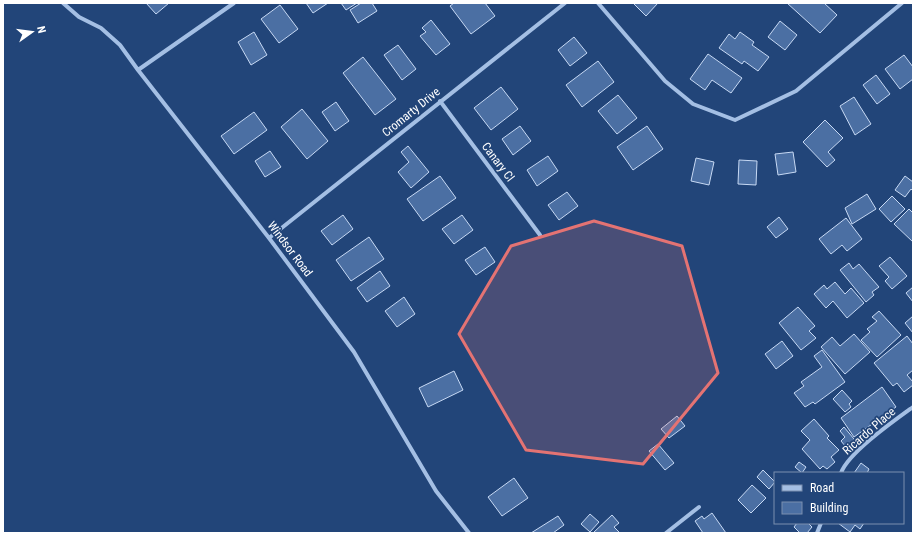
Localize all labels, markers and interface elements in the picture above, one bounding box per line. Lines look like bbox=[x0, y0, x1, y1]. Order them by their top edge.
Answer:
north arrow bbox=[12, 12, 52, 52]
text: N bbox=[34, 25, 48, 35]
street label: Cromarty Drive bbox=[379, 84, 443, 140]
street label: Canary Cl bbox=[479, 140, 517, 184]
street label: Windsor Road bbox=[265, 219, 315, 279]
street label: Ricardo Place bbox=[840, 404, 898, 458]
legend bbox=[774, 472, 904, 524]
text: Road bbox=[810, 481, 834, 495]
text: Building bbox=[810, 501, 848, 515]

